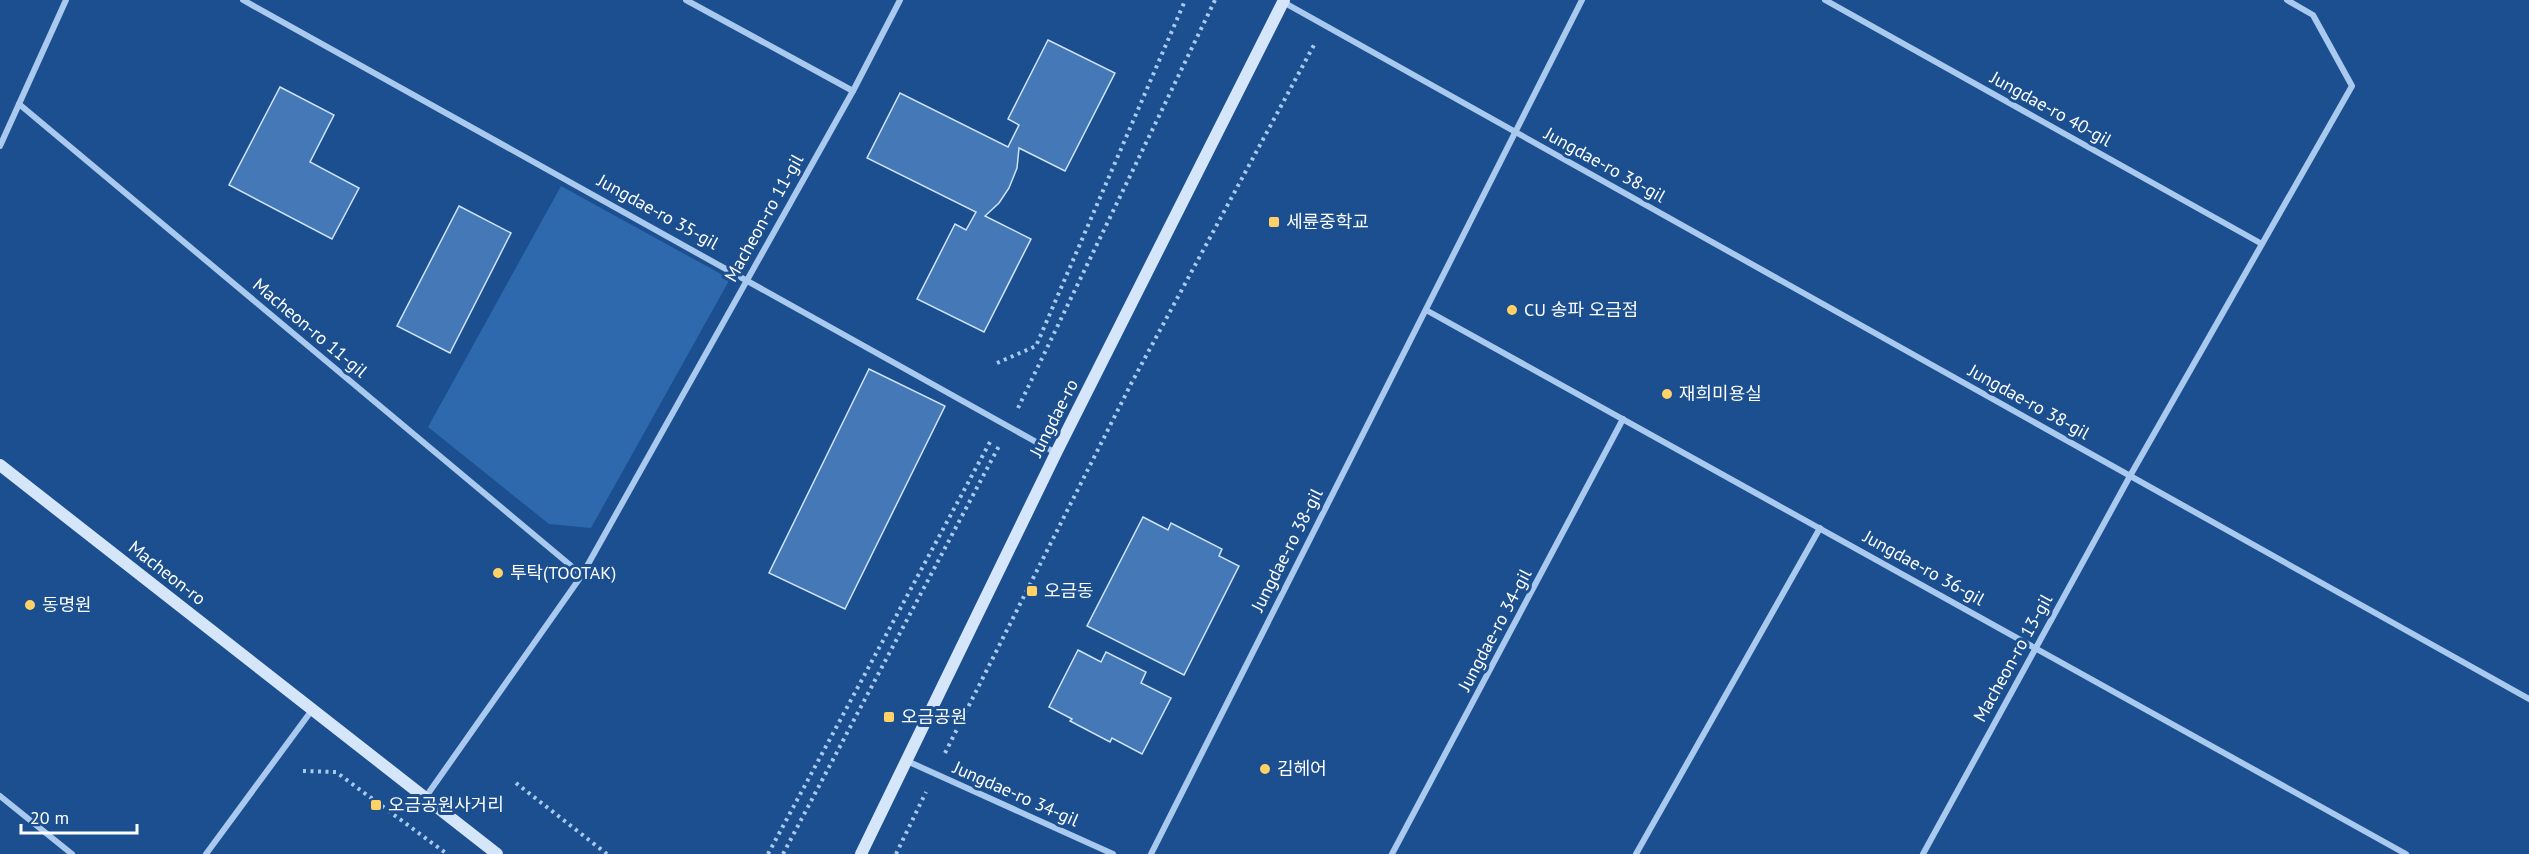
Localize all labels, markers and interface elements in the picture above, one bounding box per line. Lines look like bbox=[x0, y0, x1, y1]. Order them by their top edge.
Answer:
street label: Jungdae-ro 40-gil bbox=[1986, 65, 2117, 152]
street label: Jungdae-ro 38-gil bbox=[1540, 121, 1671, 208]
street label: Macheon-ro 11-gil bbox=[719, 149, 809, 286]
street label: Jungdae-ro 35-gil bbox=[593, 168, 724, 255]
place label: 세륜중학교 bbox=[1286, 210, 1369, 233]
marker: 세륜중학교 bbox=[1267, 215, 1281, 229]
street label: Macheon-ro 11-gil bbox=[248, 273, 373, 383]
place label: CU 송파 오금점 bbox=[1524, 298, 1638, 321]
marker: CU 송파 오금점 bbox=[1505, 303, 1519, 317]
street label: Jungdae-ro 38-gil bbox=[1964, 358, 2095, 445]
street label: Jungdae-ro bbox=[1024, 375, 1083, 462]
place label: 재희미용실 bbox=[1679, 382, 1762, 405]
marker: 재희미용실 bbox=[1660, 387, 1674, 401]
street label: Jungdae-ro 38-gil bbox=[1245, 484, 1328, 616]
street label: Jungdae-ro 36-gil bbox=[1859, 524, 1990, 611]
street label: Macheon-ro bbox=[124, 535, 211, 610]
place label: 투탁(TOOTAK) bbox=[510, 561, 616, 584]
street label: Jungdae-ro 34-gil bbox=[1452, 564, 1537, 696]
marker: 투탁(TOOTAK) bbox=[491, 566, 505, 580]
place label: 오금동 bbox=[1044, 579, 1094, 602]
marker: 오금동 bbox=[1025, 584, 1039, 598]
street label: Macheon-ro 13-gil bbox=[1968, 589, 2058, 726]
place label: 동명원 bbox=[42, 593, 92, 616]
marker: 동명원 bbox=[23, 598, 37, 612]
place label: 오금공원 bbox=[901, 705, 967, 728]
marker: 오금공원 bbox=[882, 710, 896, 724]
street label: Jungdae-ro 34-gil bbox=[949, 755, 1083, 832]
place label: 김헤어 bbox=[1277, 757, 1327, 780]
marker: 김헤어 bbox=[1258, 762, 1272, 776]
place label: 오금공원사거리 bbox=[388, 793, 504, 816]
scale bar bbox=[21, 797, 136, 835]
marker: 오금공원사거리 bbox=[369, 798, 383, 812]
text: 20 m bbox=[30, 806, 69, 829]

